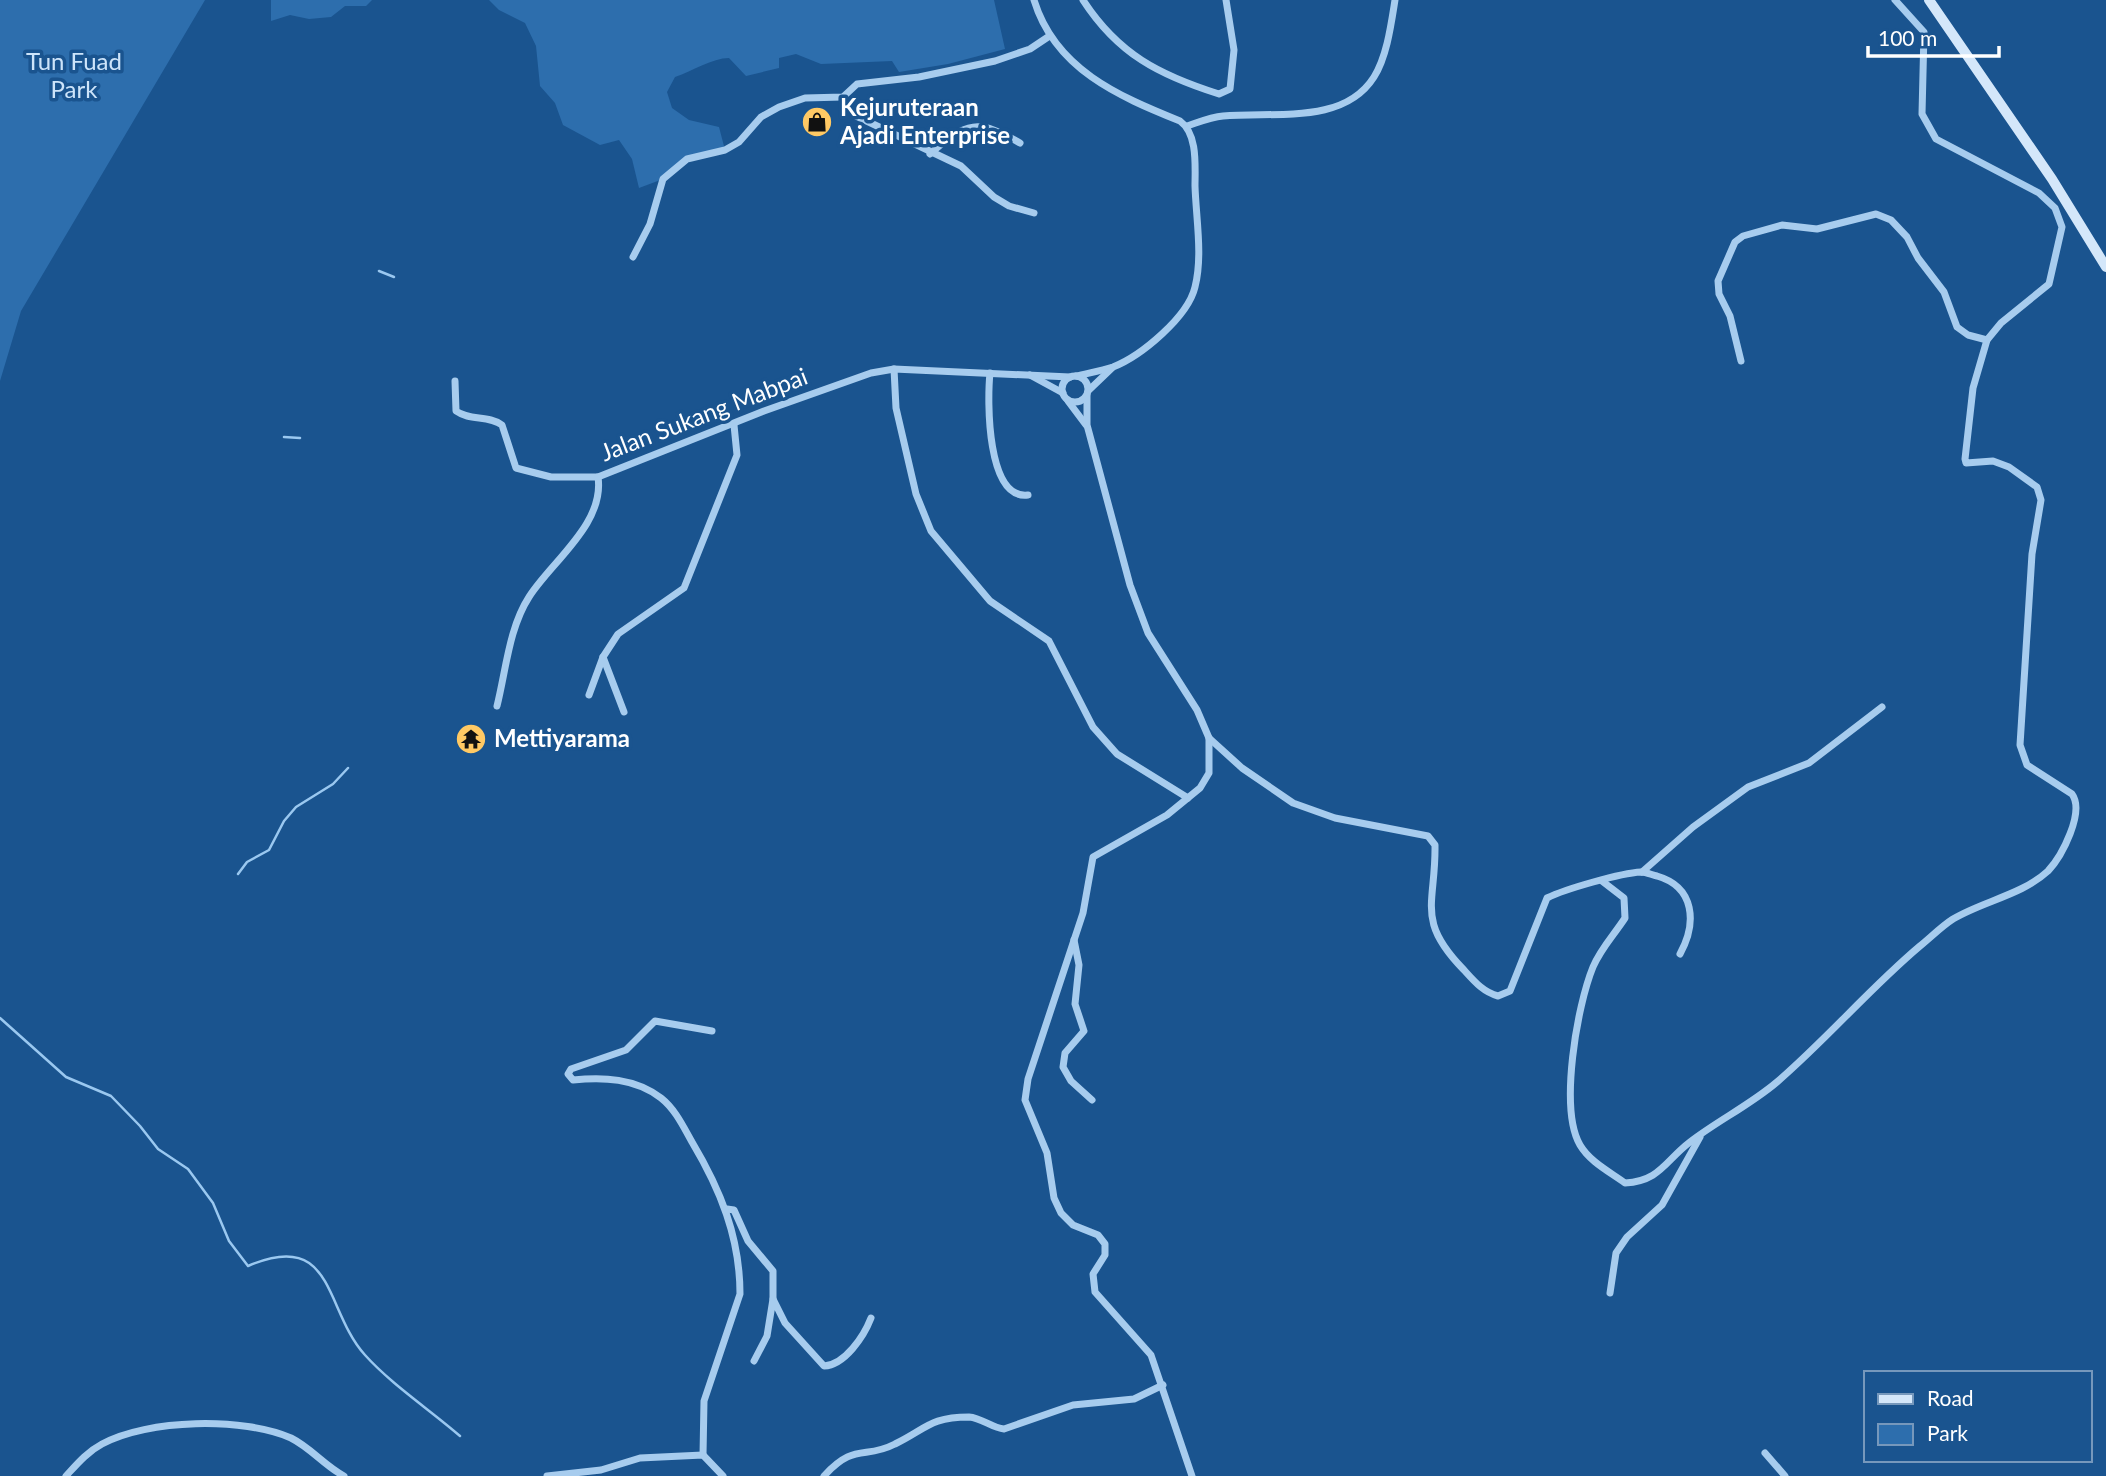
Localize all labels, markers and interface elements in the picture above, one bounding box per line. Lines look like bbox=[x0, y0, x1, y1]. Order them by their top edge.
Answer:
scale bar bbox=[1868, 14, 1999, 58]
text: 100 m bbox=[1878, 25, 1937, 50]
park label: Tun Fuad Park bbox=[26, 46, 122, 103]
place label: Kejuruteraan Ajadi Enterprise bbox=[839, 92, 1010, 149]
shop icon: Kejuruteraan Ajadi Enterprise bbox=[800, 105, 834, 139]
street label: Jalan Sukang Mabpai bbox=[596, 361, 811, 466]
temple icon: Mettiyarama bbox=[454, 722, 488, 756]
place label: Mettiyarama bbox=[494, 723, 630, 752]
legend bbox=[1864, 1371, 2092, 1462]
text: Road bbox=[1927, 1385, 1974, 1410]
text: Park bbox=[1927, 1420, 1968, 1445]

